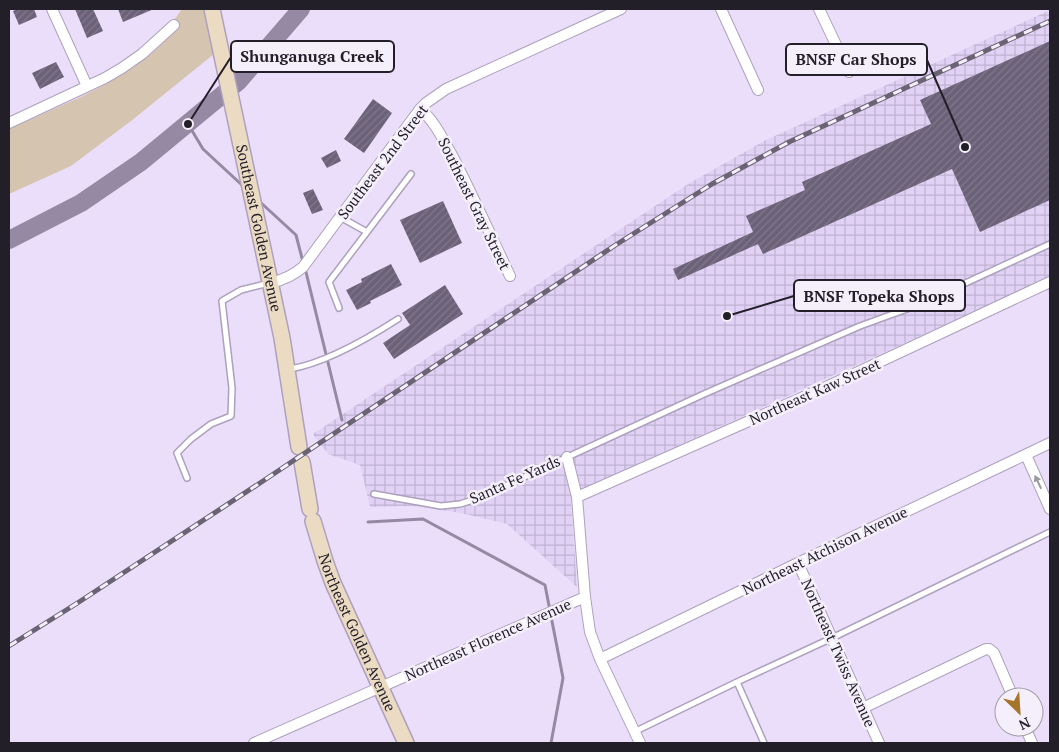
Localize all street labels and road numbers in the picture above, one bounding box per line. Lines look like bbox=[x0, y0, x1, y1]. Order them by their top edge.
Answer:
street label: Southeast 2nd Street bbox=[332, 100, 432, 223]
street label: Southeast Gray Street bbox=[434, 134, 516, 274]
street label: Southeast Golden Avenue bbox=[232, 142, 287, 313]
street label: Northeast Kaw Street bbox=[746, 353, 884, 429]
street label: Santa Fe Yards bbox=[466, 450, 563, 508]
street label: Northeast Atchison Avenue bbox=[739, 501, 911, 599]
street label: Northeast Golden Avenue bbox=[314, 551, 401, 714]
street label: Northeast Twiss Avenue bbox=[797, 575, 881, 730]
street label: Northeast Florence Avenue bbox=[401, 593, 574, 685]

